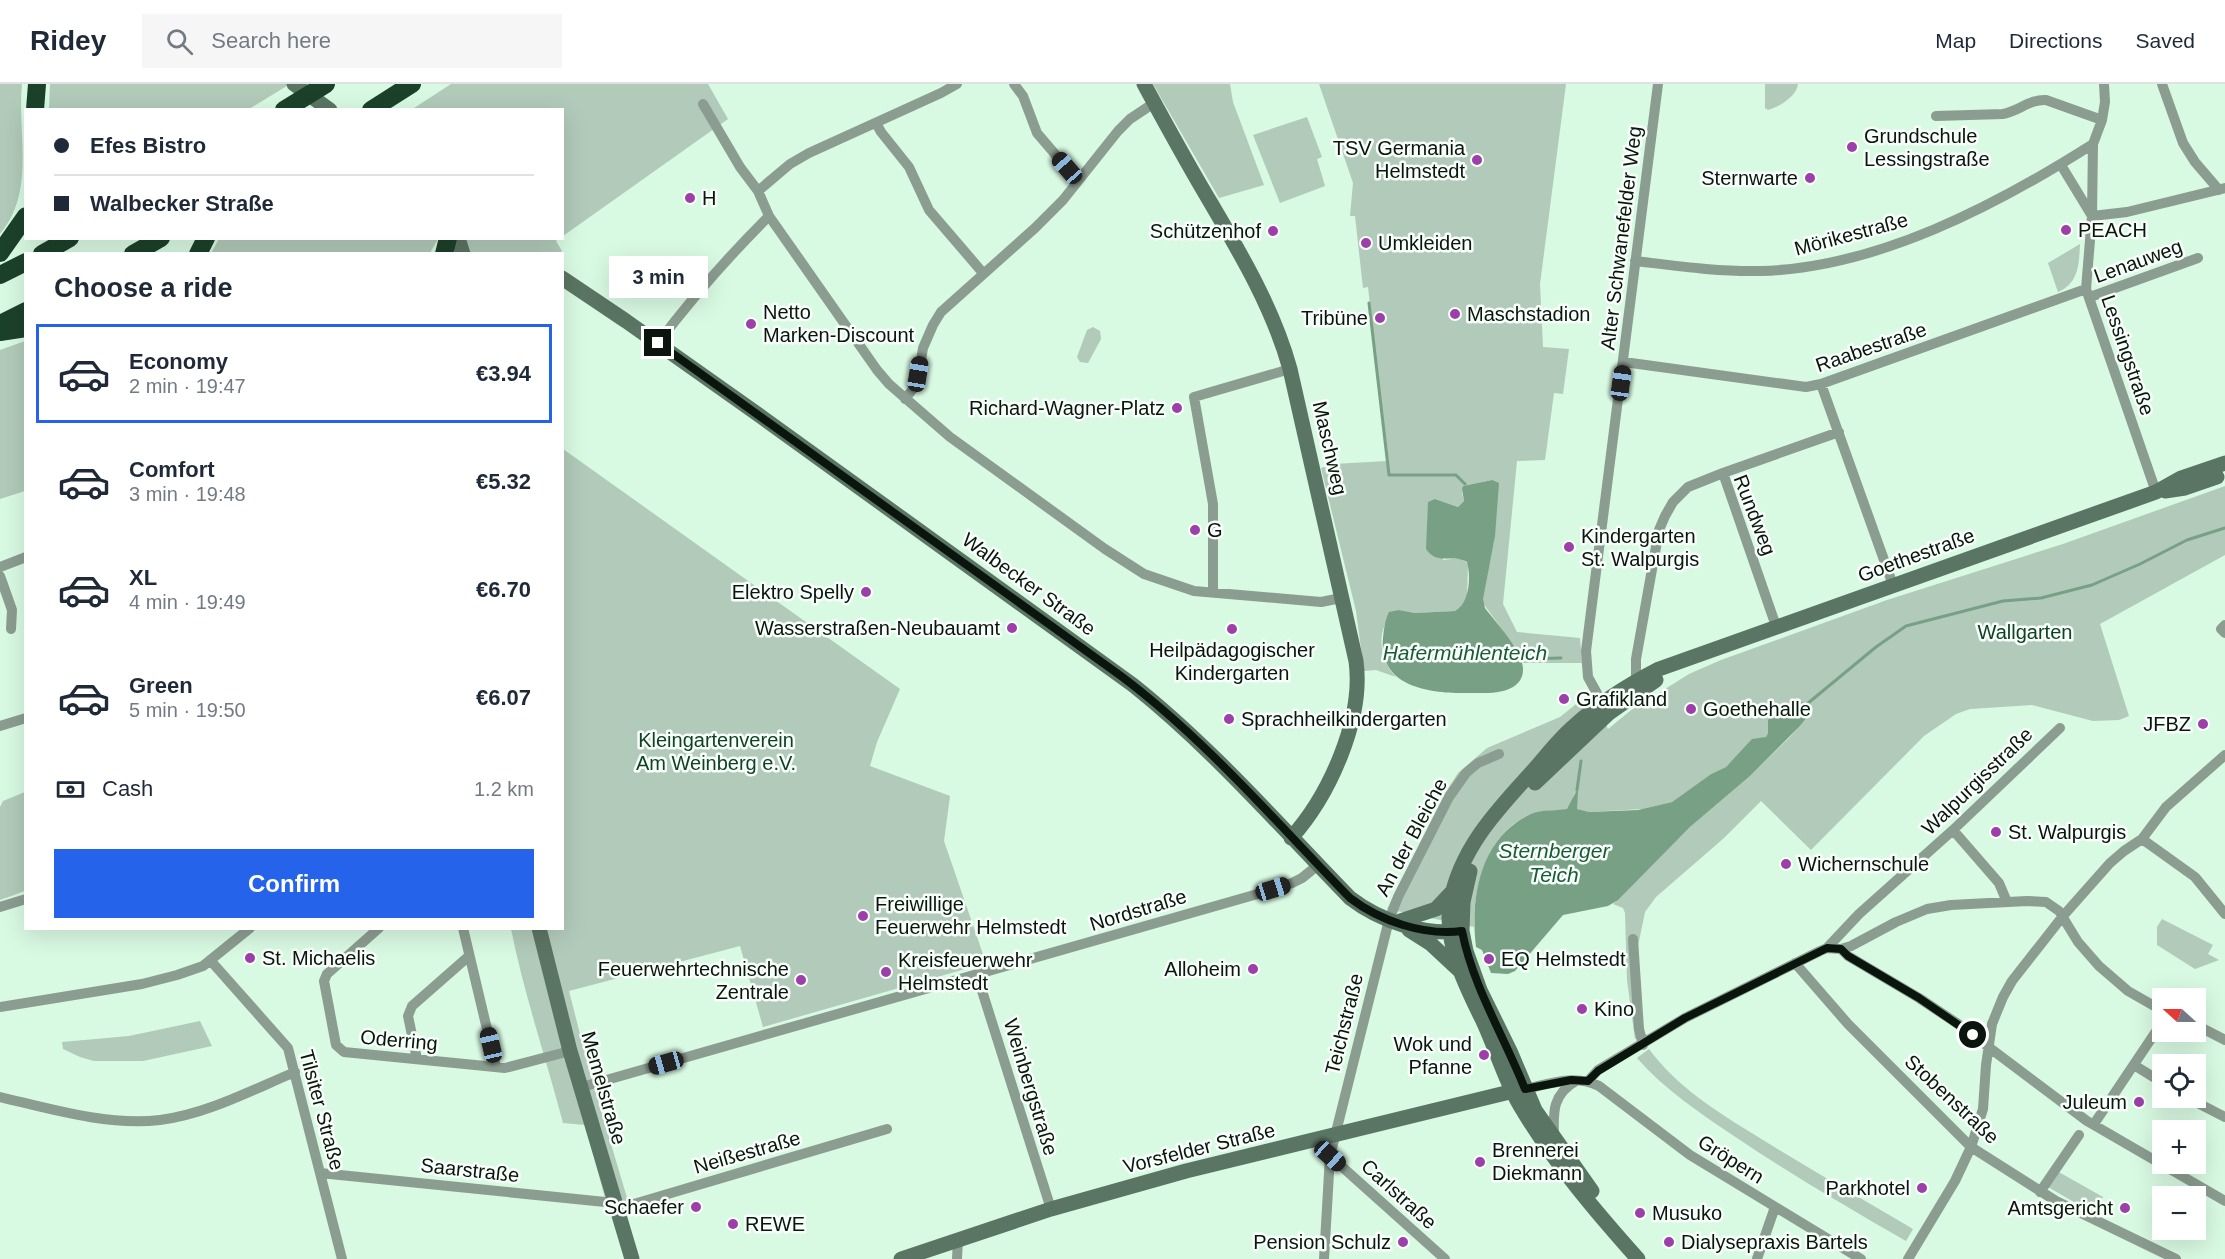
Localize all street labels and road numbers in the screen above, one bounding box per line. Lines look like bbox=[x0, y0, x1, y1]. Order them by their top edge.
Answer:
street label: Alter Schwanefelder Weg bbox=[1596, 125, 1646, 351]
street label: Mörikestraße bbox=[1792, 208, 1910, 260]
street label: Lenauweg bbox=[2091, 235, 2185, 287]
street label: Lessingstraße bbox=[2097, 292, 2159, 418]
street label: Raabestraße bbox=[1813, 318, 1929, 376]
street label: Maschweg bbox=[1309, 399, 1351, 497]
street label: Rundweg bbox=[1730, 472, 1780, 558]
street label: Goethestraße bbox=[1855, 524, 1977, 586]
street label: Walbecker Straße bbox=[958, 528, 1100, 640]
street label: Walpurgisstraße bbox=[1917, 723, 2037, 839]
street label: An der Bleiche bbox=[1371, 774, 1451, 900]
street label: Nordstraße bbox=[1087, 885, 1189, 935]
street label: Teichstraße bbox=[1321, 971, 1367, 1077]
street label: Weinbergstraße bbox=[1000, 1016, 1062, 1158]
street label: Oderring bbox=[359, 1026, 439, 1054]
street label: Memelstraße bbox=[577, 1029, 631, 1147]
street label: Tilsiter Straße bbox=[295, 1047, 349, 1173]
street label: Stobenstraße bbox=[1901, 1050, 2003, 1148]
street label: Vorsfelder Straße bbox=[1121, 1119, 1277, 1177]
street label: Neißestraße bbox=[691, 1126, 803, 1178]
street label: Gröpern bbox=[1694, 1130, 1768, 1188]
street label: Saarstraße bbox=[420, 1154, 520, 1186]
street label: Carlstraße bbox=[1357, 1155, 1441, 1233]

